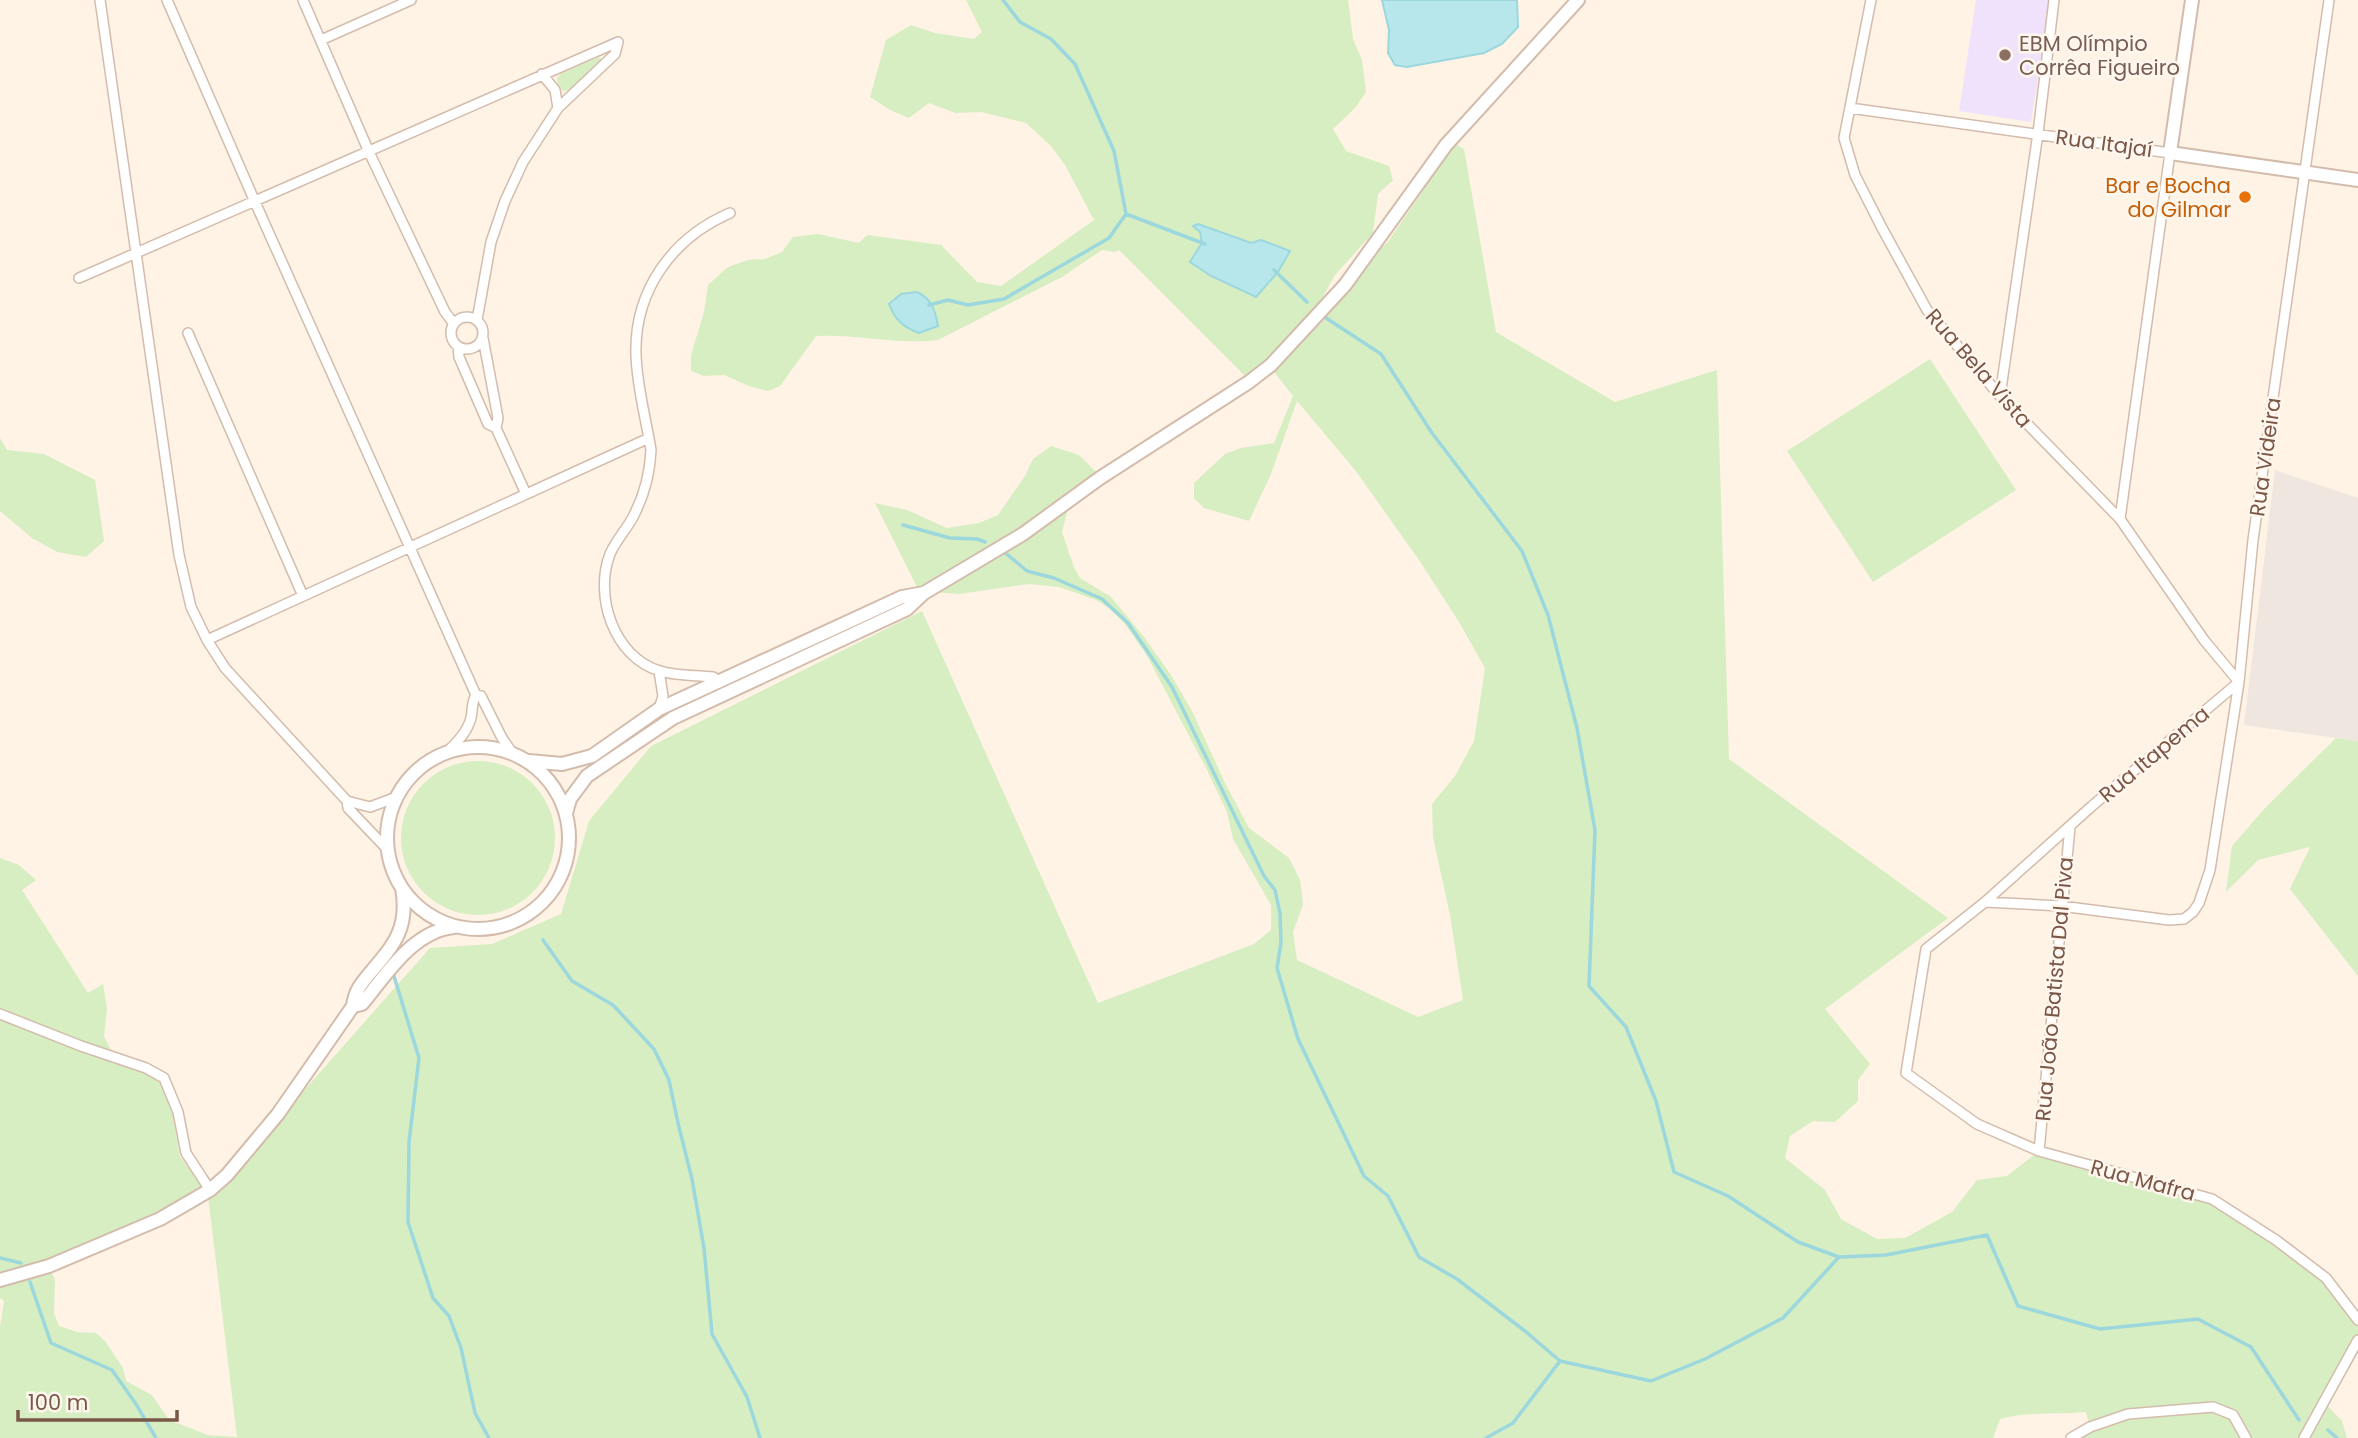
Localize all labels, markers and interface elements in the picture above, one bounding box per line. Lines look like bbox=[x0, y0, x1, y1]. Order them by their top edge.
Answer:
place label: EBM Olímpio Corrêa Figueiro bbox=[2019, 29, 2180, 82]
marker: EBM Olímpio Corrêa Figueiro bbox=[1997, 47, 2013, 63]
street label: Rua Itajaí bbox=[2054, 122, 2154, 164]
place label: Bar e Bocha do Gilmar bbox=[2105, 171, 2231, 224]
marker: Bar e Bocha do Gilmar bbox=[2237, 189, 2253, 205]
street label: Rua Bela Vista bbox=[1919, 302, 2039, 434]
street label: Rua Videira bbox=[2242, 396, 2288, 518]
street label: Rua Itapema bbox=[2093, 699, 2215, 809]
street label: Rua João Batista Dal Piva bbox=[2028, 856, 2080, 1122]
street label: Rua Mafra bbox=[2087, 1152, 2199, 1208]
scale bar bbox=[18, 1378, 177, 1422]
text: 100 m bbox=[28, 1388, 88, 1417]

